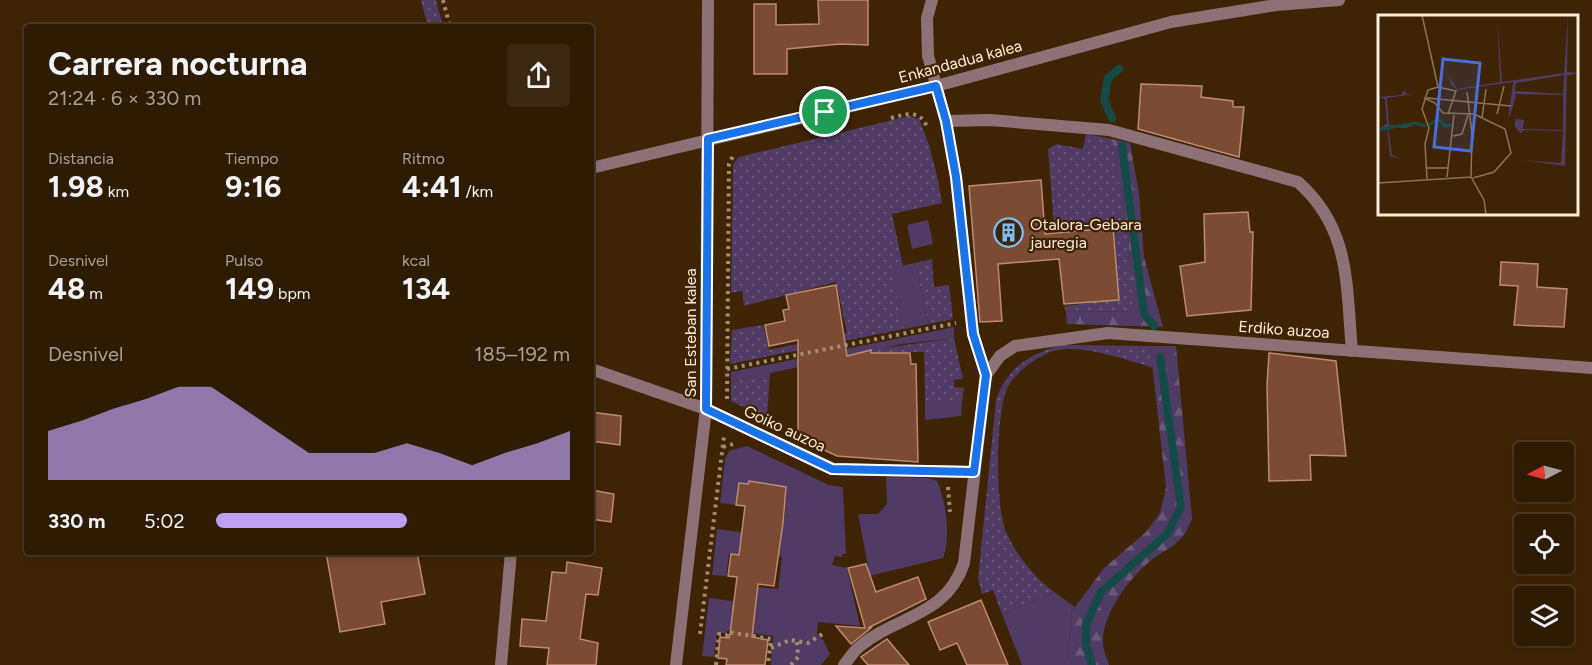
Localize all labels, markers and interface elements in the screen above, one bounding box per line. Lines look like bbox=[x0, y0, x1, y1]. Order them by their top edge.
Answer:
inset map bbox=[1378, 15, 1577, 214]
street label: Enkandadua kalea bbox=[896, 36, 1024, 87]
text: Carrera nocturna bbox=[48, 44, 308, 83]
button: share bbox=[507, 44, 570, 107]
text: 21:24 · 6 × 330 m bbox=[48, 86, 201, 110]
pin bbox=[799, 86, 850, 137]
icon: arrive bbox=[808, 95, 841, 128]
text: Distancia bbox=[48, 149, 114, 168]
text: Tiempo bbox=[225, 149, 279, 168]
text: Ritmo bbox=[402, 149, 445, 168]
text: 1.98 bbox=[48, 168, 104, 205]
text: 9:16 bbox=[225, 168, 282, 205]
text: 4:41 bbox=[402, 168, 462, 205]
text: km bbox=[104, 182, 129, 201]
text: /km bbox=[462, 182, 493, 201]
place label: Otalora-Gebara jauregia bbox=[1029, 215, 1142, 252]
building icon: Otalora-Gebara jauregia bbox=[993, 217, 1025, 249]
text: Desnivel bbox=[48, 251, 108, 270]
text: Pulso bbox=[225, 251, 263, 270]
text: kcal bbox=[402, 251, 430, 270]
street label: San Esteban kalea bbox=[681, 268, 700, 398]
text: 48 bbox=[48, 270, 85, 307]
text: 149 bbox=[225, 270, 274, 307]
text: 134 bbox=[402, 270, 450, 307]
text: m bbox=[85, 284, 103, 303]
text: bpm bbox=[274, 284, 310, 303]
street label: Erdiko auzoa bbox=[1238, 317, 1330, 342]
text: Desnivel bbox=[48, 342, 123, 366]
text: 185–192 m bbox=[474, 342, 570, 366]
street label: Goiko auzoa bbox=[741, 401, 829, 456]
north arrow bbox=[1514, 442, 1574, 502]
map controls bbox=[1514, 442, 1574, 646]
text: 330 m bbox=[48, 509, 105, 533]
text: 5:02 bbox=[144, 509, 185, 533]
button: locate bbox=[1514, 514, 1574, 574]
button: layers bbox=[1514, 586, 1574, 646]

